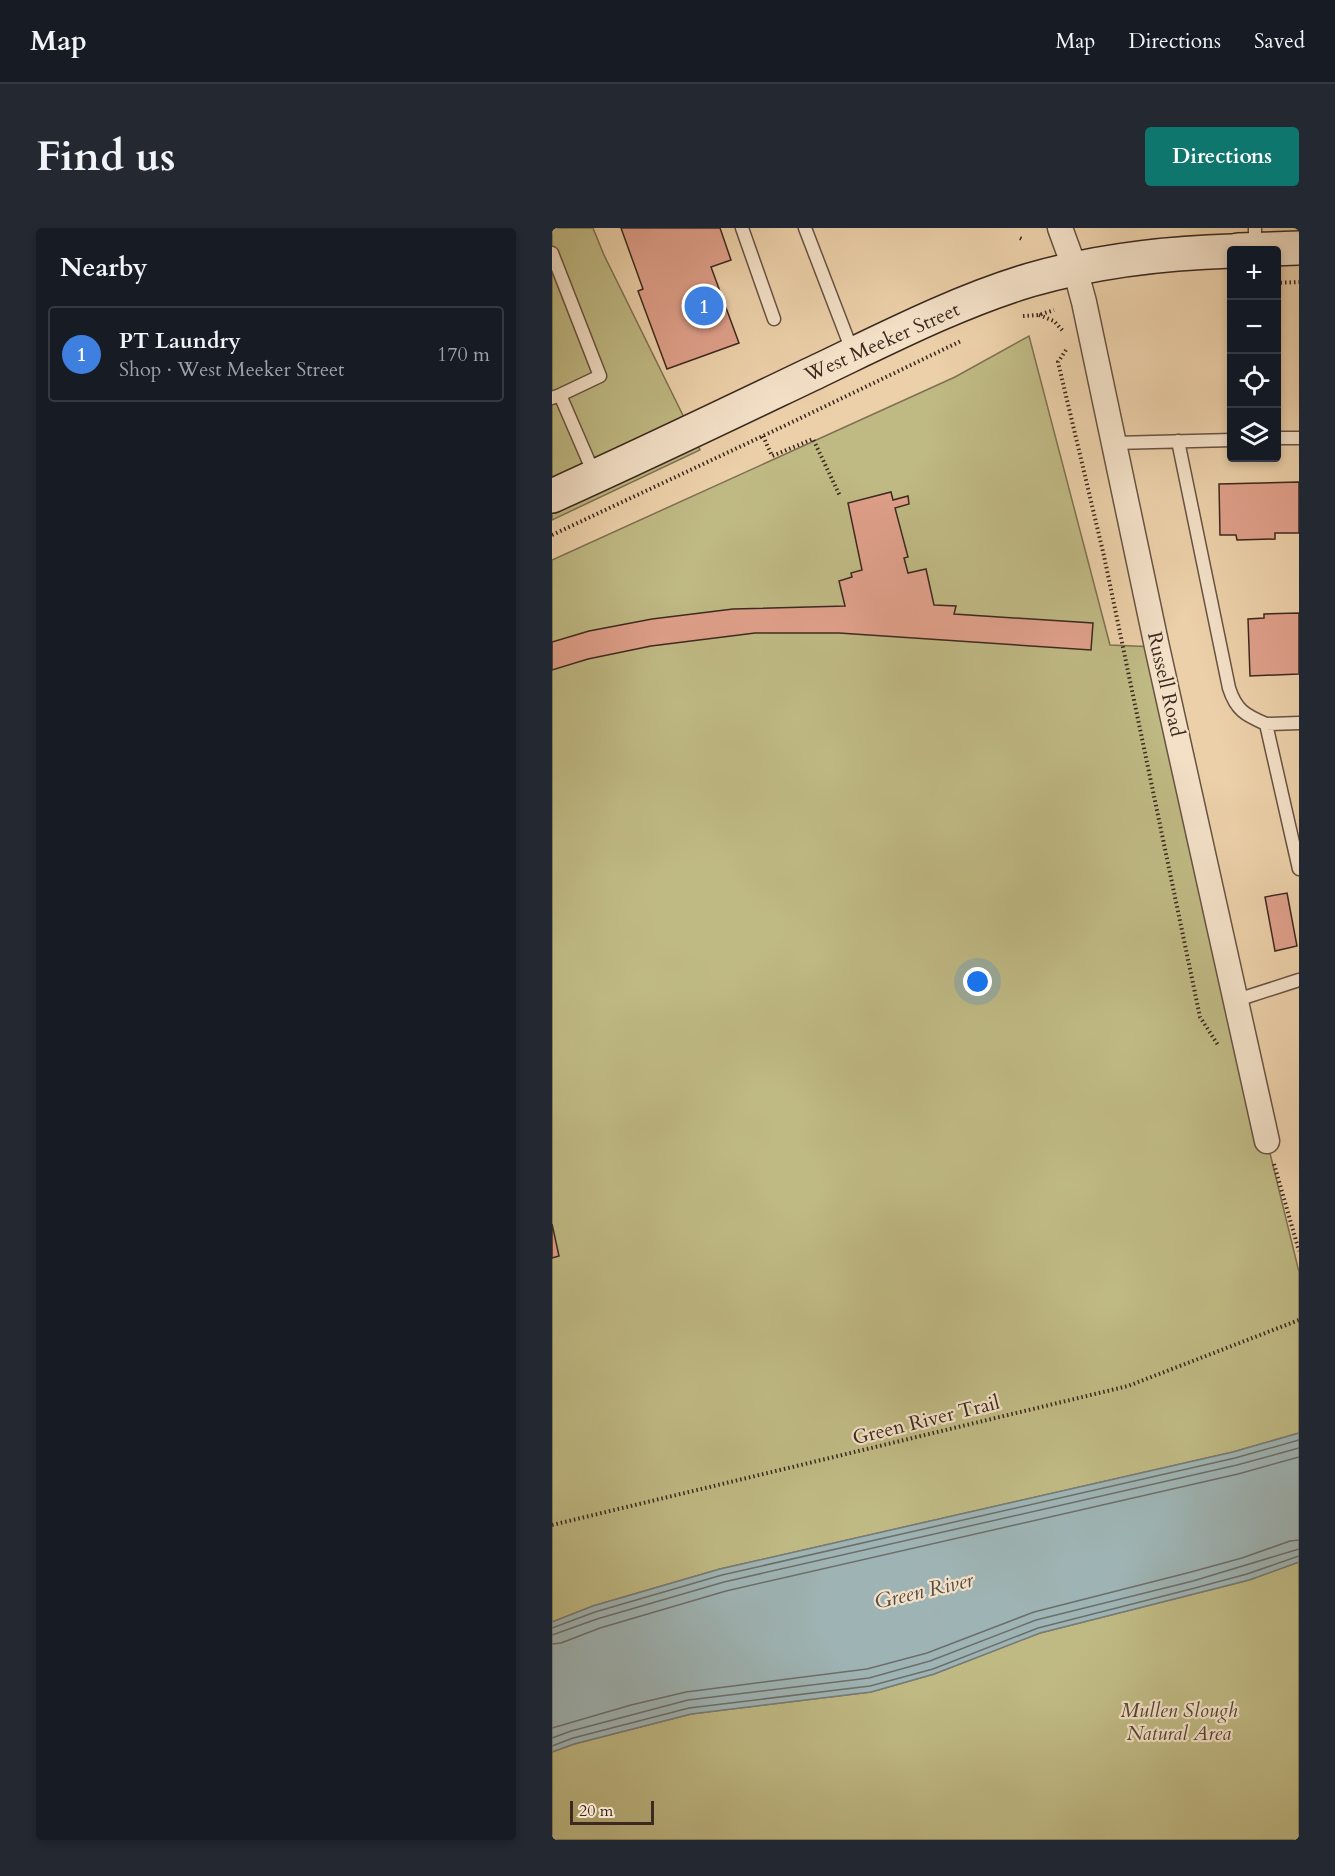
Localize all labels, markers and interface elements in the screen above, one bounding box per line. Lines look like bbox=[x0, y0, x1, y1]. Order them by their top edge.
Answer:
text: Map bbox=[30, 22, 87, 60]
text: Map bbox=[1055, 27, 1095, 56]
text: Directions bbox=[1128, 27, 1221, 56]
text: Saved bbox=[1254, 27, 1305, 56]
button: Directions bbox=[1145, 127, 1299, 186]
text: Find us bbox=[36, 128, 176, 185]
map controls bbox=[1227, 246, 1281, 462]
button: + bbox=[1227, 246, 1281, 300]
text: Nearby bbox=[60, 250, 148, 285]
pin: 1 bbox=[684, 284, 724, 328]
street label: West Meeker Street bbox=[799, 295, 964, 389]
button: − bbox=[1227, 300, 1281, 354]
text: PT Laundry bbox=[119, 326, 241, 356]
text: 1 bbox=[76, 341, 87, 368]
text: 170 m bbox=[437, 341, 490, 368]
button: locate bbox=[1227, 354, 1281, 408]
text: Shop · West Meeker Street bbox=[119, 356, 344, 383]
button: layers bbox=[1227, 408, 1281, 462]
street label: Russell Road bbox=[1141, 629, 1191, 739]
your location bbox=[963, 967, 992, 996]
street label: Green River Trail bbox=[850, 1389, 1002, 1451]
water label: Green River bbox=[872, 1565, 977, 1616]
park label: Mullen Slough Natural Area bbox=[1120, 1697, 1238, 1747]
scale bar bbox=[570, 1798, 654, 1826]
text: 20 m bbox=[579, 1800, 613, 1822]

